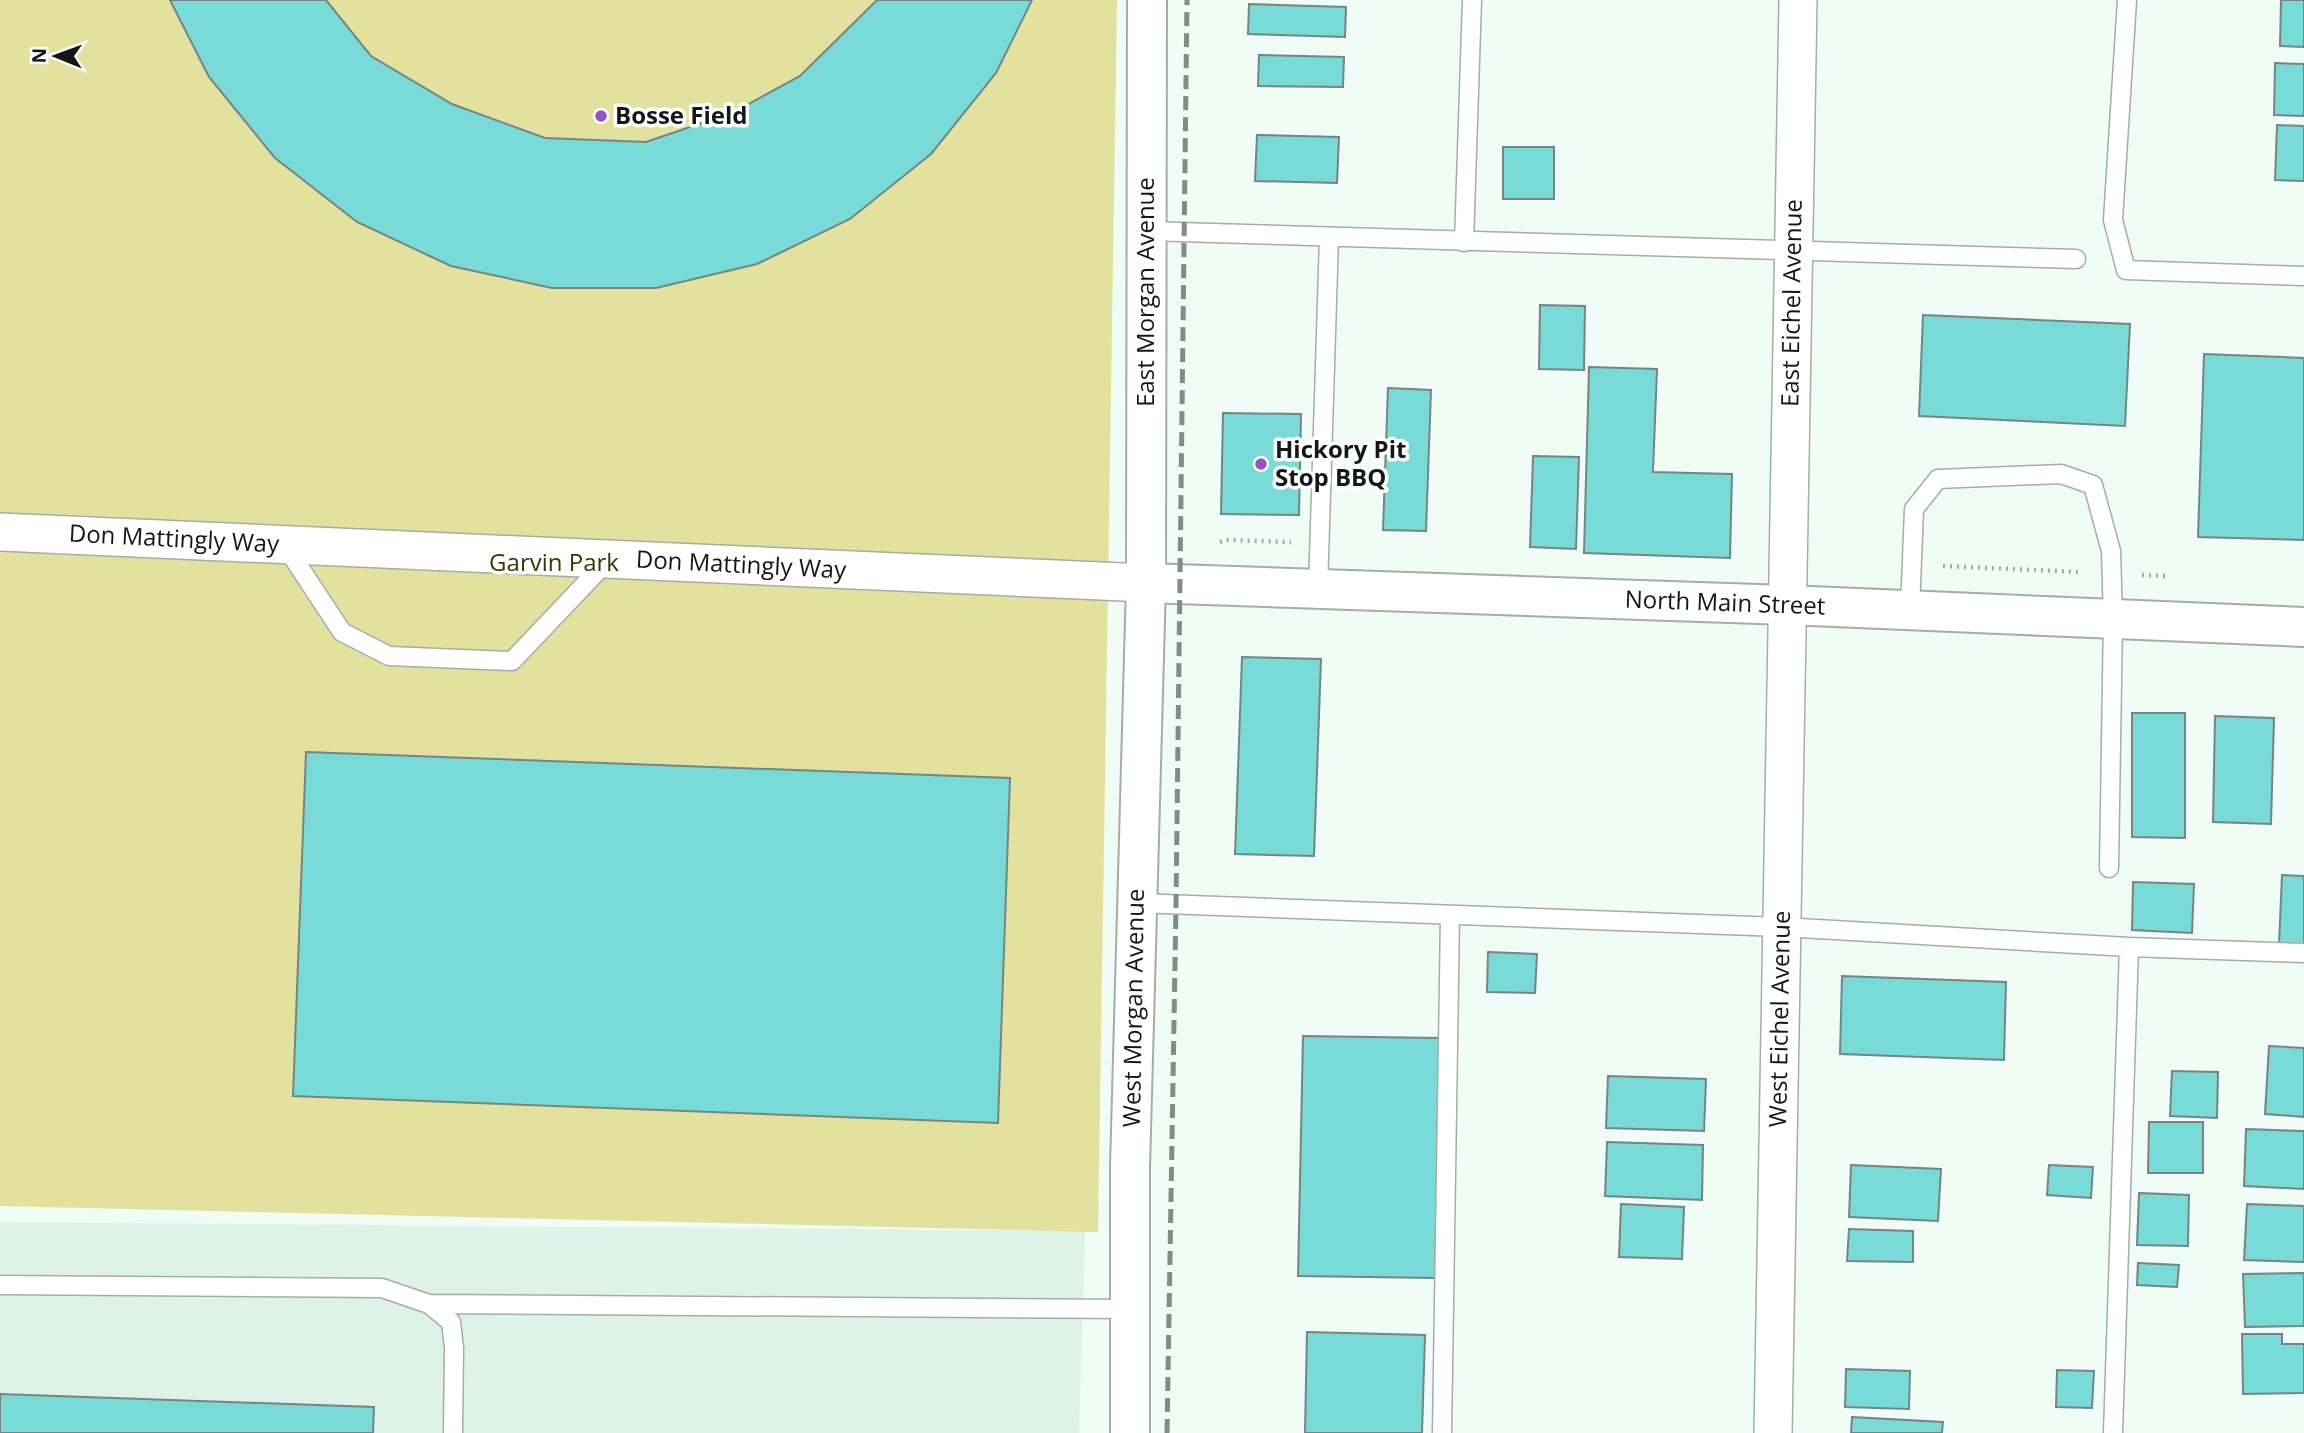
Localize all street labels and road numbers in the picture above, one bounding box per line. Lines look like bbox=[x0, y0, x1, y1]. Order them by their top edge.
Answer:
street label: East Morgan Avenue bbox=[1128, 177, 1161, 407]
street label: East Eichel Avenue bbox=[1772, 199, 1809, 407]
street label: Don Mattingly Way bbox=[68, 516, 281, 560]
street label: Don Mattingly Way bbox=[635, 542, 848, 586]
street label: North Main Street bbox=[1624, 582, 1826, 621]
street label: West Morgan Avenue bbox=[1114, 888, 1151, 1128]
street label: West Eichel Avenue bbox=[1760, 910, 1797, 1128]

